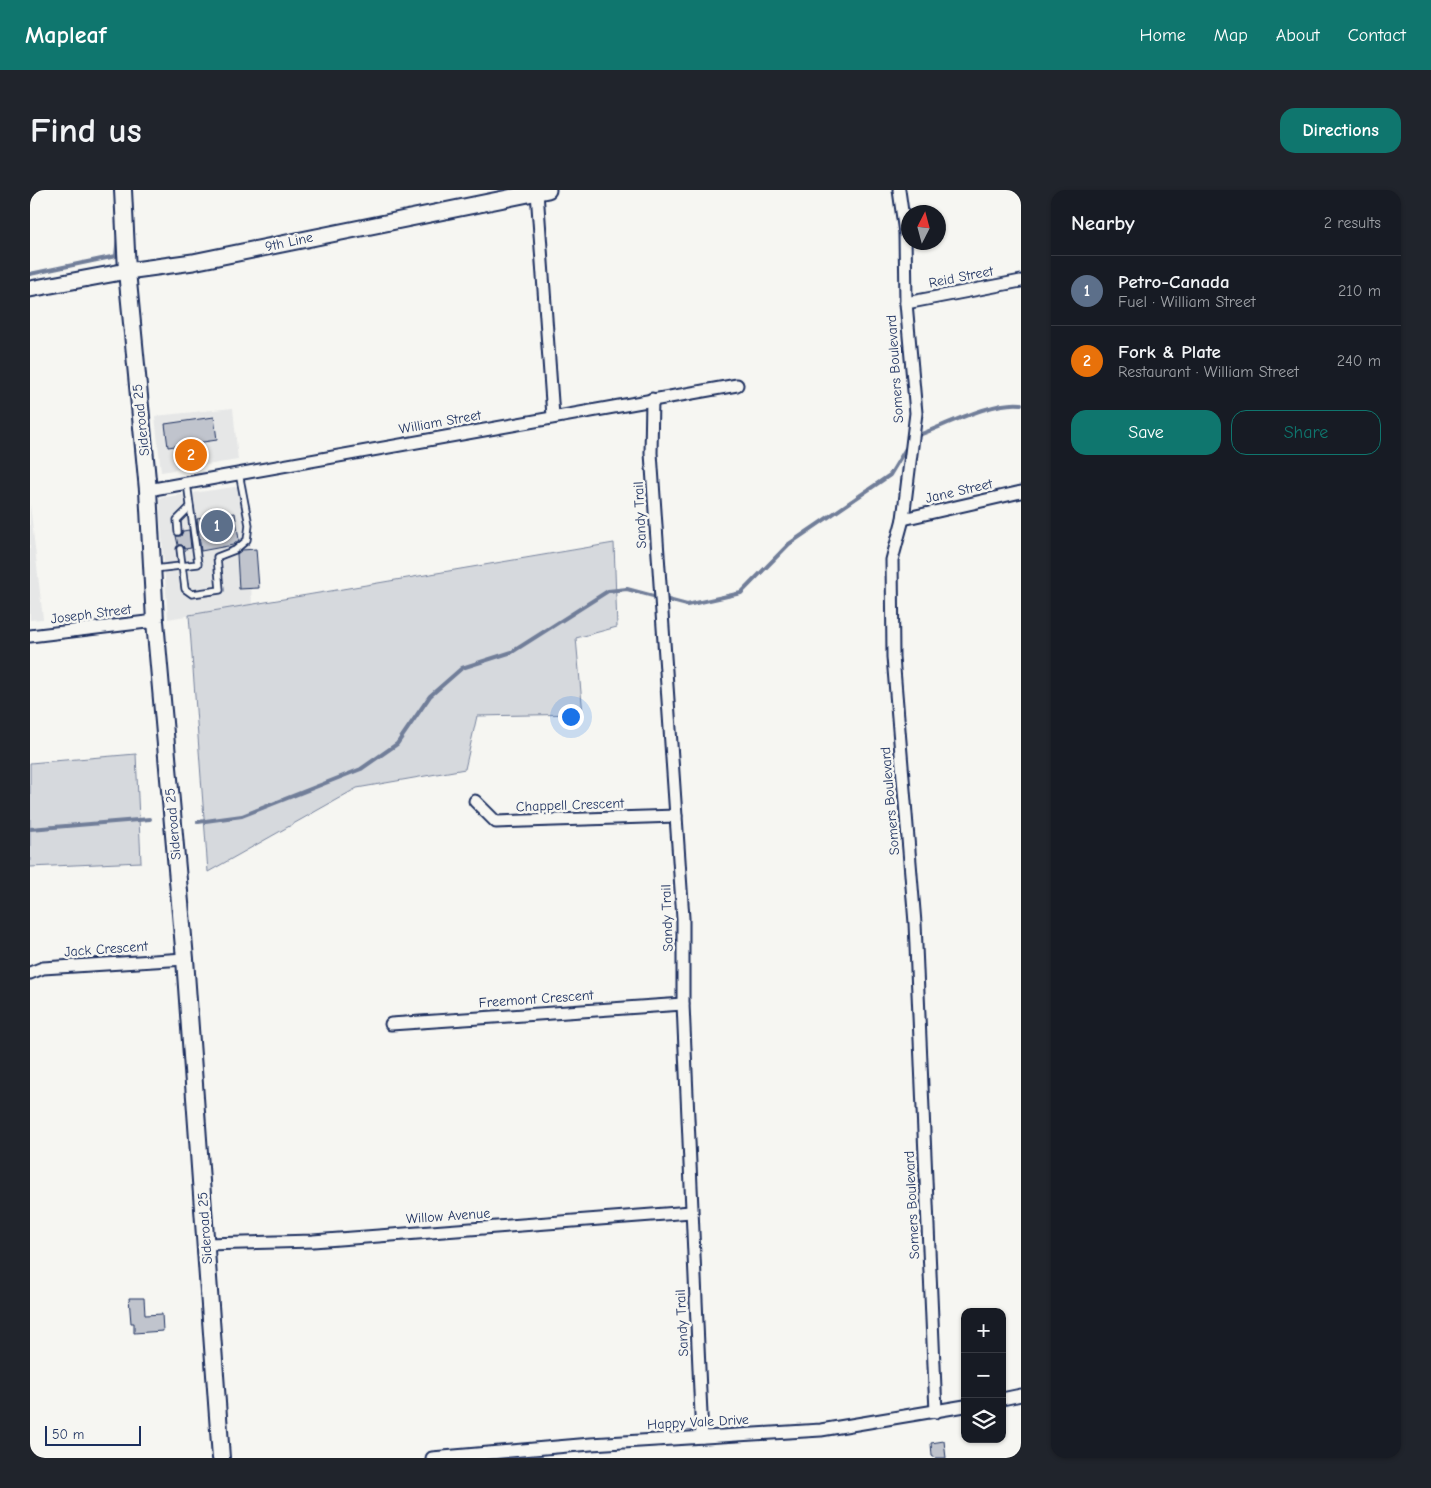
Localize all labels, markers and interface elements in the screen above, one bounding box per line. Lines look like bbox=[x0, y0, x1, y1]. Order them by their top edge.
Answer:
text: Mapleaf bbox=[25, 21, 106, 49]
text: Home bbox=[1139, 25, 1186, 46]
text: Map bbox=[1214, 25, 1248, 46]
text: About bbox=[1276, 25, 1320, 46]
text: Contact bbox=[1348, 25, 1406, 46]
button: Directions bbox=[1280, 108, 1401, 153]
text: Find us bbox=[30, 110, 142, 151]
north arrow bbox=[901, 205, 946, 250]
text: Nearby bbox=[1071, 211, 1135, 235]
text: 2 results bbox=[1324, 214, 1381, 232]
street label: 9th Line bbox=[263, 229, 315, 255]
street label: Reid Street bbox=[927, 262, 996, 292]
text: Petro-Canada bbox=[1118, 271, 1230, 293]
text: 1 bbox=[1084, 282, 1090, 300]
text: 210 m bbox=[1338, 282, 1381, 300]
text: Fuel · William Street bbox=[1118, 293, 1255, 311]
street label: Somers Boulevard bbox=[883, 314, 907, 424]
text: Fork & Plate bbox=[1118, 341, 1221, 363]
text: 2 bbox=[1083, 352, 1091, 370]
text: 240 m bbox=[1337, 352, 1381, 370]
text: Restaurant · William Street bbox=[1118, 363, 1299, 381]
street label: Sideroad 25 bbox=[129, 383, 153, 457]
street label: William Street bbox=[398, 406, 483, 438]
button: Save bbox=[1071, 410, 1221, 455]
button: Share bbox=[1231, 410, 1381, 455]
pin: 2 bbox=[175, 436, 207, 474]
street label: Jane Street bbox=[924, 475, 995, 507]
street label: Sandy Trail bbox=[630, 481, 650, 549]
pin: 1 bbox=[201, 507, 233, 545]
street label: Joseph Street bbox=[50, 600, 133, 627]
your location bbox=[558, 704, 584, 730]
street label: Somers Boulevard bbox=[877, 746, 903, 856]
street label: Sideroad 25 bbox=[161, 787, 185, 861]
street label: Chappell Crescent bbox=[516, 795, 625, 815]
street label: Sandy Trail bbox=[657, 884, 677, 952]
street label: Jack Crescent bbox=[64, 938, 149, 960]
street label: Freemont Crescent bbox=[478, 986, 595, 1011]
street label: Somers Boulevard bbox=[901, 1150, 923, 1260]
street label: Sideroad 25 bbox=[194, 1191, 216, 1265]
street label: Willow Avenue bbox=[405, 1205, 491, 1227]
street label: Sandy Trail bbox=[672, 1289, 692, 1357]
map controls bbox=[961, 1308, 1006, 1443]
button: + bbox=[961, 1308, 1006, 1353]
button: − bbox=[961, 1353, 1006, 1398]
button: layers bbox=[961, 1398, 1006, 1443]
street label: Happy Vale Drive bbox=[647, 1411, 749, 1433]
scale bar bbox=[45, 1423, 141, 1446]
text: 50 m bbox=[52, 1426, 84, 1443]

